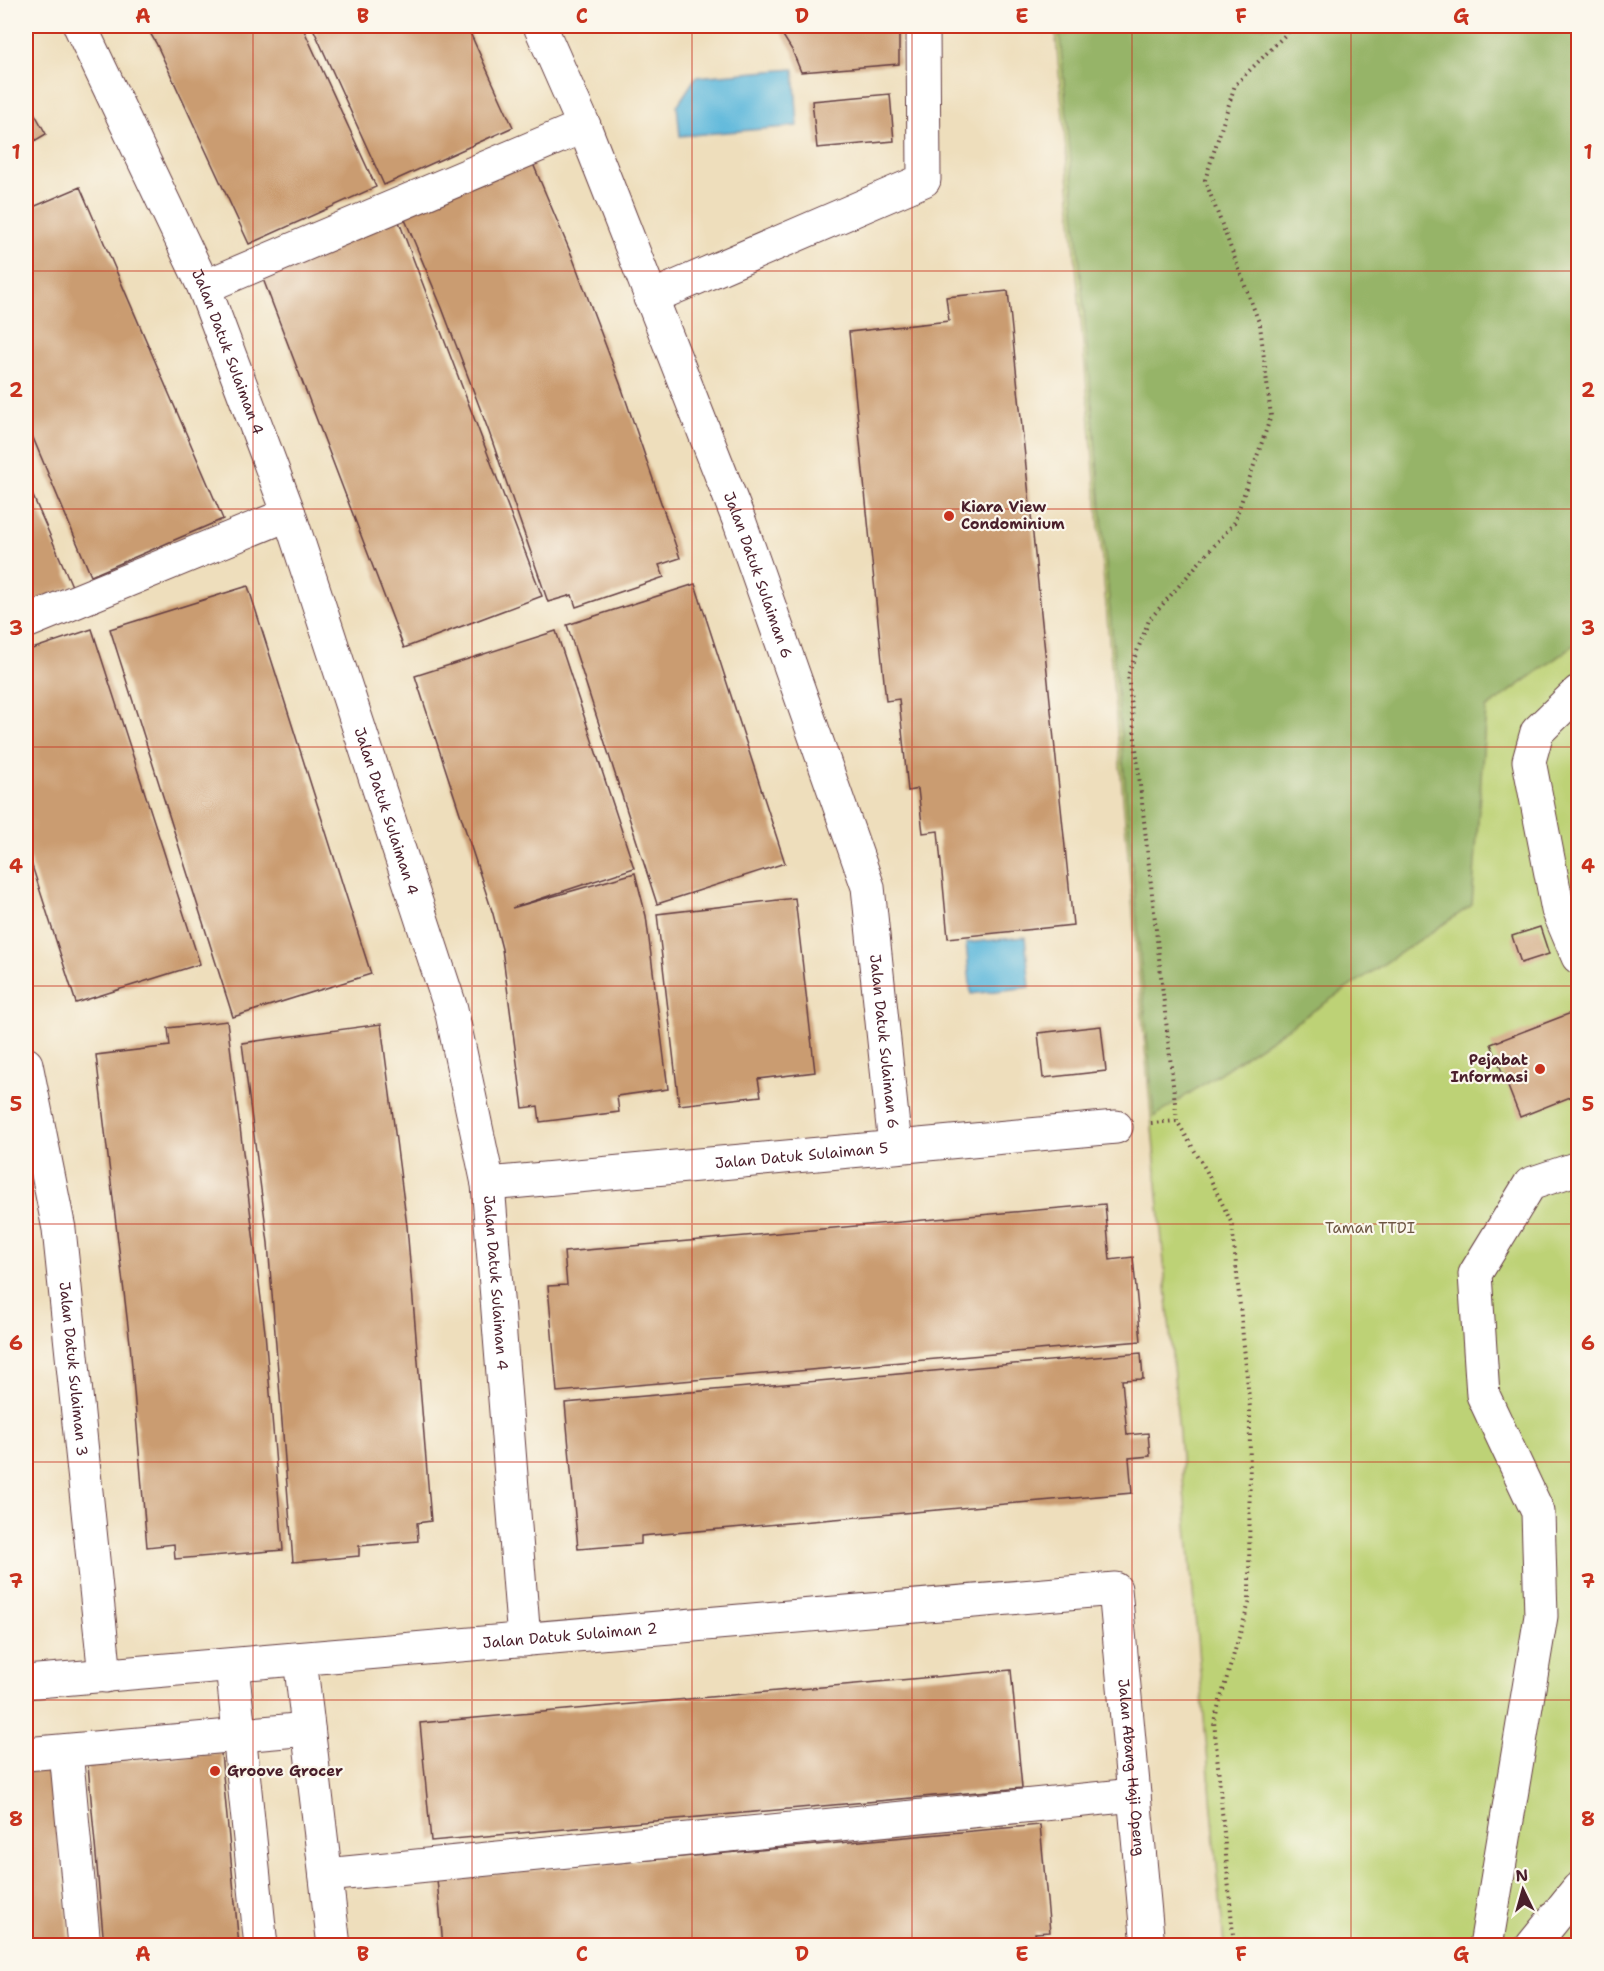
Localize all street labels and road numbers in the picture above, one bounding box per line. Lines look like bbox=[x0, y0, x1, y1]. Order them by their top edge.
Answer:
street label: Jalan Datuk Sulaiman 4 bbox=[187, 266, 268, 437]
street label: Jalan Datuk Sulaiman 6 bbox=[719, 489, 797, 661]
street label: Jalan Datuk Sulaiman 4 bbox=[349, 725, 423, 898]
street label: Jalan Datuk Sulaiman 6 bbox=[865, 953, 903, 1130]
street label: Jalan Datuk Sulaiman 5 bbox=[714, 1138, 889, 1173]
street label: Jalan Datuk Sulaiman 4 bbox=[479, 1194, 513, 1371]
street label: Jalan Datuk Sulaiman 3 bbox=[54, 1281, 92, 1457]
street label: Jalan Datuk Sulaiman 2 bbox=[482, 1618, 658, 1653]
street label: Jalan Abang Haji Openg bbox=[1113, 1678, 1150, 1857]

